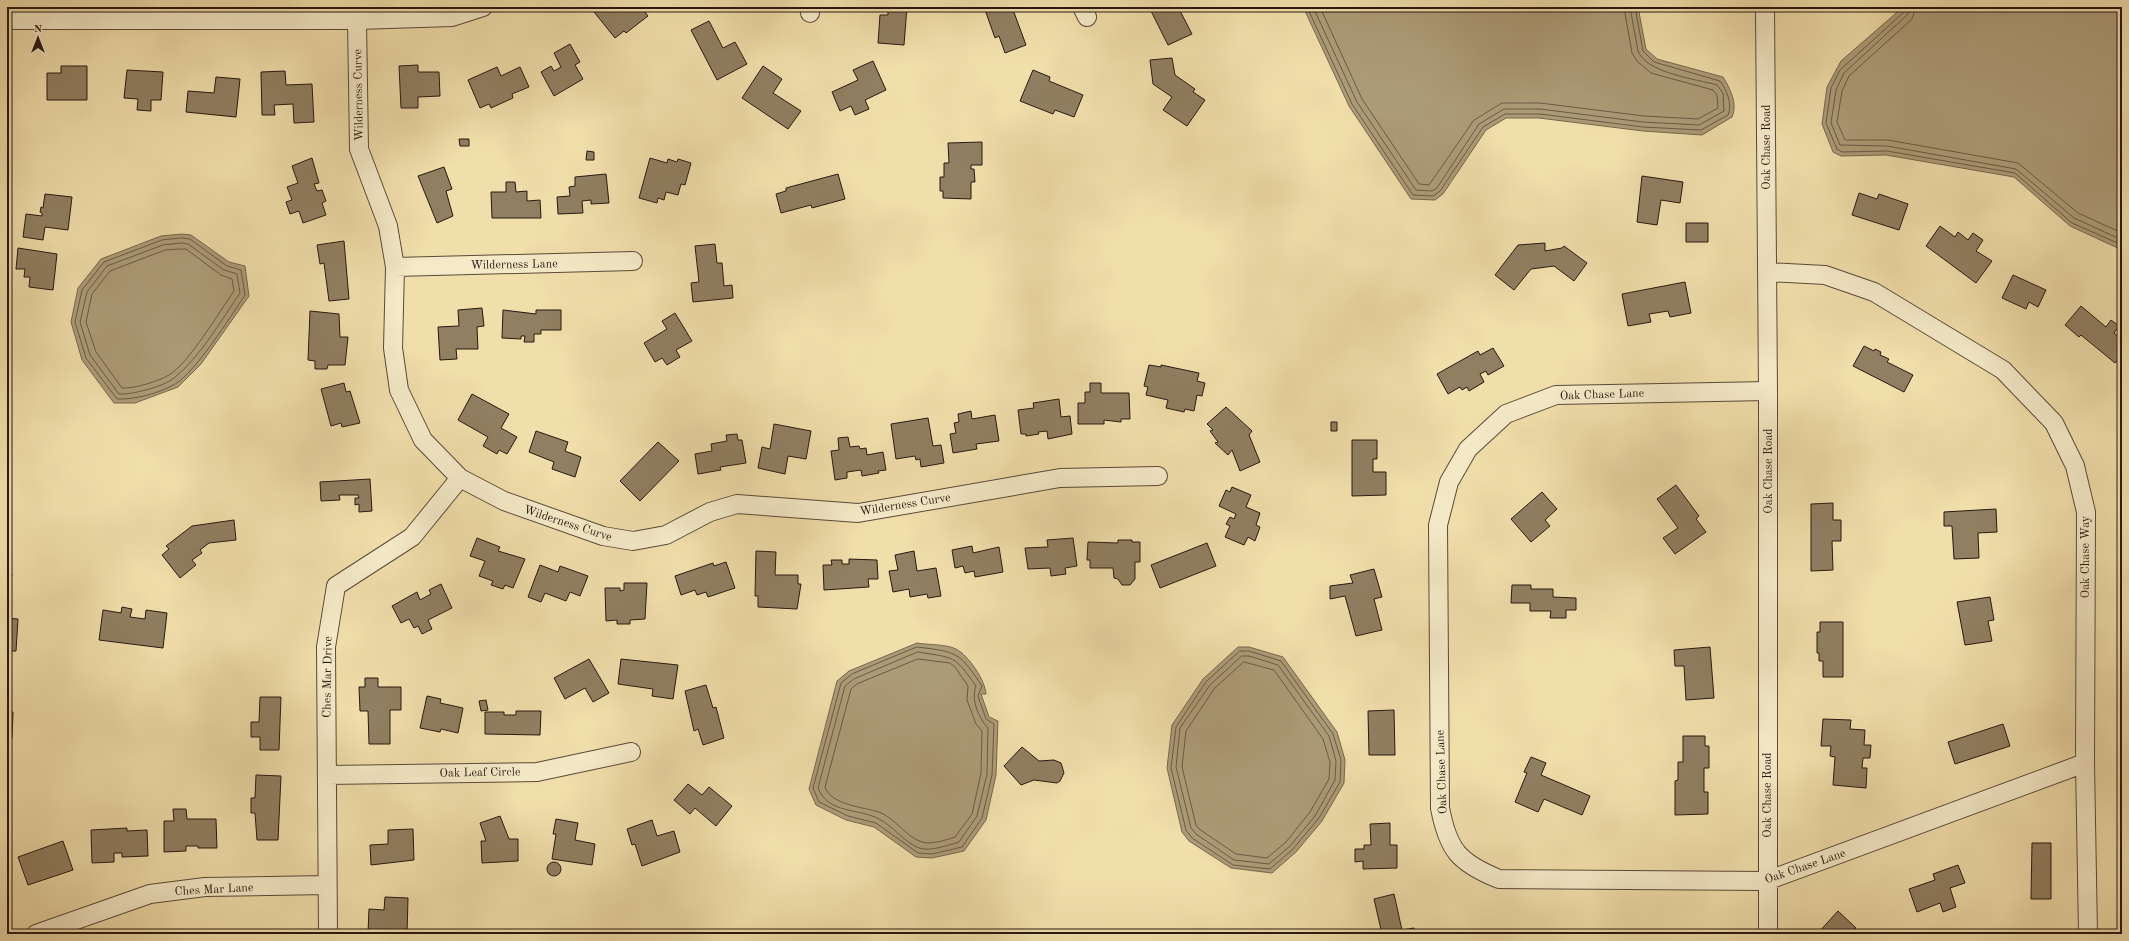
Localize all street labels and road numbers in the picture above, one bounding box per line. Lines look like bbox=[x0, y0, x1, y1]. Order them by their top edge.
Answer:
street label: Wilderness Curve bbox=[352, 48, 366, 141]
street label: Oak Chase Road bbox=[1761, 104, 1773, 190]
street label: Wilderness Lane bbox=[470, 258, 558, 272]
street label: Oak Chase Lane bbox=[1560, 388, 1645, 402]
street label: Oak Chase Road bbox=[1763, 428, 1775, 514]
street label: Wilderness Curve bbox=[859, 492, 952, 518]
street label: Wilderness Curve bbox=[522, 504, 614, 544]
street label: Oak Chase Way bbox=[2080, 515, 2092, 598]
street label: Ches Mar Drive bbox=[321, 636, 335, 718]
street label: Oak Chase Lane bbox=[1435, 729, 1449, 814]
street label: Oak Chase Road bbox=[1762, 752, 1774, 838]
street label: Oak Leaf Circle bbox=[439, 766, 521, 780]
street label: Oak Chase Lane bbox=[1763, 847, 1848, 886]
street label: Ches Mar Lane bbox=[174, 882, 254, 898]

